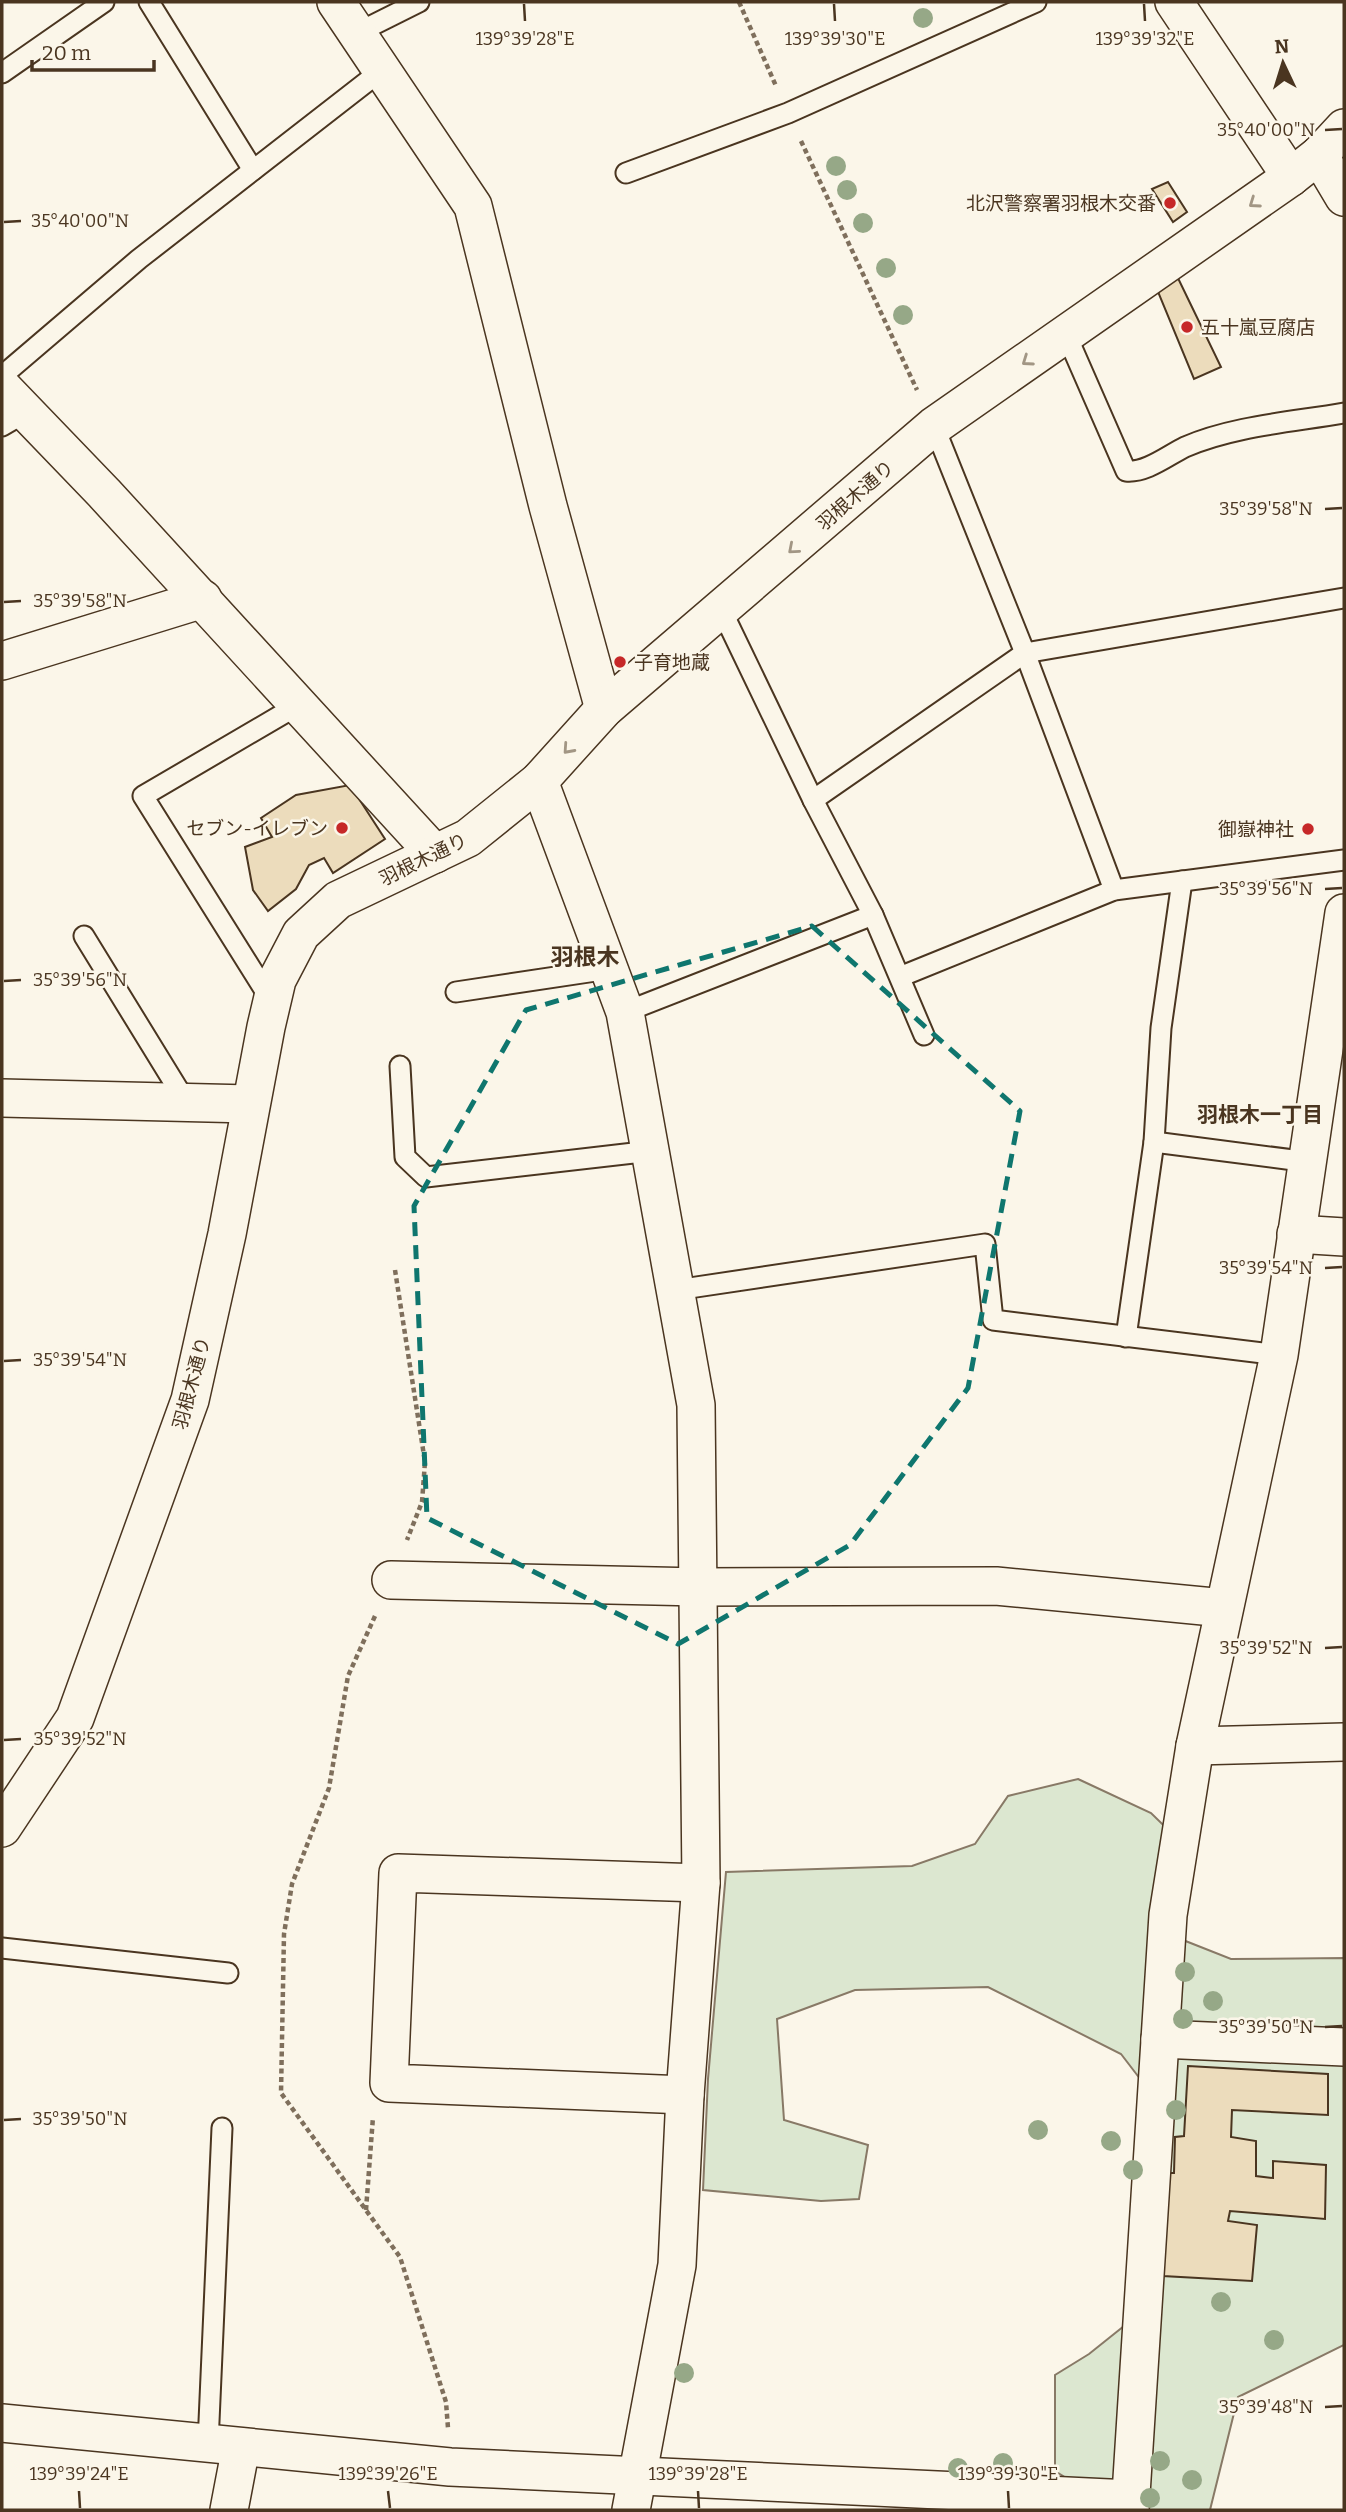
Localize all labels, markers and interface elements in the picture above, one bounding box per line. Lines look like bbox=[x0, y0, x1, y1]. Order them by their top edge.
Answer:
scale bar bbox=[32, 28, 154, 72]
text: 139°39'28"E bbox=[475, 28, 575, 50]
text: 139°39'30"E bbox=[785, 28, 885, 50]
text: 139°39'32"E bbox=[1096, 28, 1195, 50]
north arrow bbox=[1248, 28, 1318, 98]
text: N bbox=[1274, 35, 1290, 59]
text: 20 m bbox=[42, 40, 91, 66]
text: 35°40'00"N bbox=[1217, 119, 1315, 141]
place label: 北沢警察署羽根木交番 bbox=[966, 192, 1156, 215]
marker: 北沢警察署羽根木交番 bbox=[1162, 195, 1178, 211]
one-way arrow bbox=[1249, 195, 1262, 207]
text: 35°40'00"N bbox=[31, 210, 129, 232]
place label: 五十嵐豆腐店 bbox=[1201, 316, 1315, 339]
marker: 五十嵐豆腐店 bbox=[1179, 319, 1195, 335]
one-way arrow bbox=[1022, 353, 1035, 365]
street label: 羽根木通り bbox=[812, 456, 899, 535]
text: 35°39'58"N bbox=[1219, 498, 1313, 520]
one-way arrow bbox=[788, 541, 801, 553]
text: 35°39'58"N bbox=[33, 590, 127, 612]
place label: 子育地蔵 bbox=[634, 651, 710, 674]
marker: 子育地蔵 bbox=[612, 654, 628, 670]
one-way arrow bbox=[564, 741, 577, 754]
place label: セブン-イレブン bbox=[186, 817, 328, 840]
place label: 御嶽神社 bbox=[1218, 818, 1294, 841]
marker: セブン-イレブン bbox=[334, 820, 350, 836]
marker: 御嶽神社 bbox=[1300, 821, 1316, 837]
street label: 羽根木通り bbox=[375, 828, 471, 891]
text: 35°39'56"N bbox=[1219, 878, 1313, 900]
district label: 羽根木 bbox=[551, 943, 620, 971]
text: 35°39'56"N bbox=[33, 969, 127, 991]
district label: 羽根木一丁目 bbox=[1197, 1102, 1323, 1128]
text: 35°39'54"N bbox=[1219, 1257, 1313, 1279]
street label: 羽根木通り bbox=[168, 1334, 215, 1432]
text: 35°39'54"N bbox=[33, 1349, 127, 1371]
text: 35°39'52"N bbox=[1220, 1637, 1312, 1659]
text: 35°39'52"N bbox=[34, 1728, 126, 1750]
text: 35°39'50"N bbox=[1219, 2016, 1313, 2038]
text: 35°39'50"N bbox=[33, 2108, 127, 2130]
text: 35°39'48"N bbox=[1219, 2396, 1313, 2418]
text: 139°39'24"E bbox=[29, 2463, 129, 2485]
text: 139°39'26"E bbox=[338, 2463, 438, 2485]
text: 139°39'28"E bbox=[648, 2463, 748, 2485]
text: 139°39'30"E bbox=[958, 2463, 1058, 2485]

